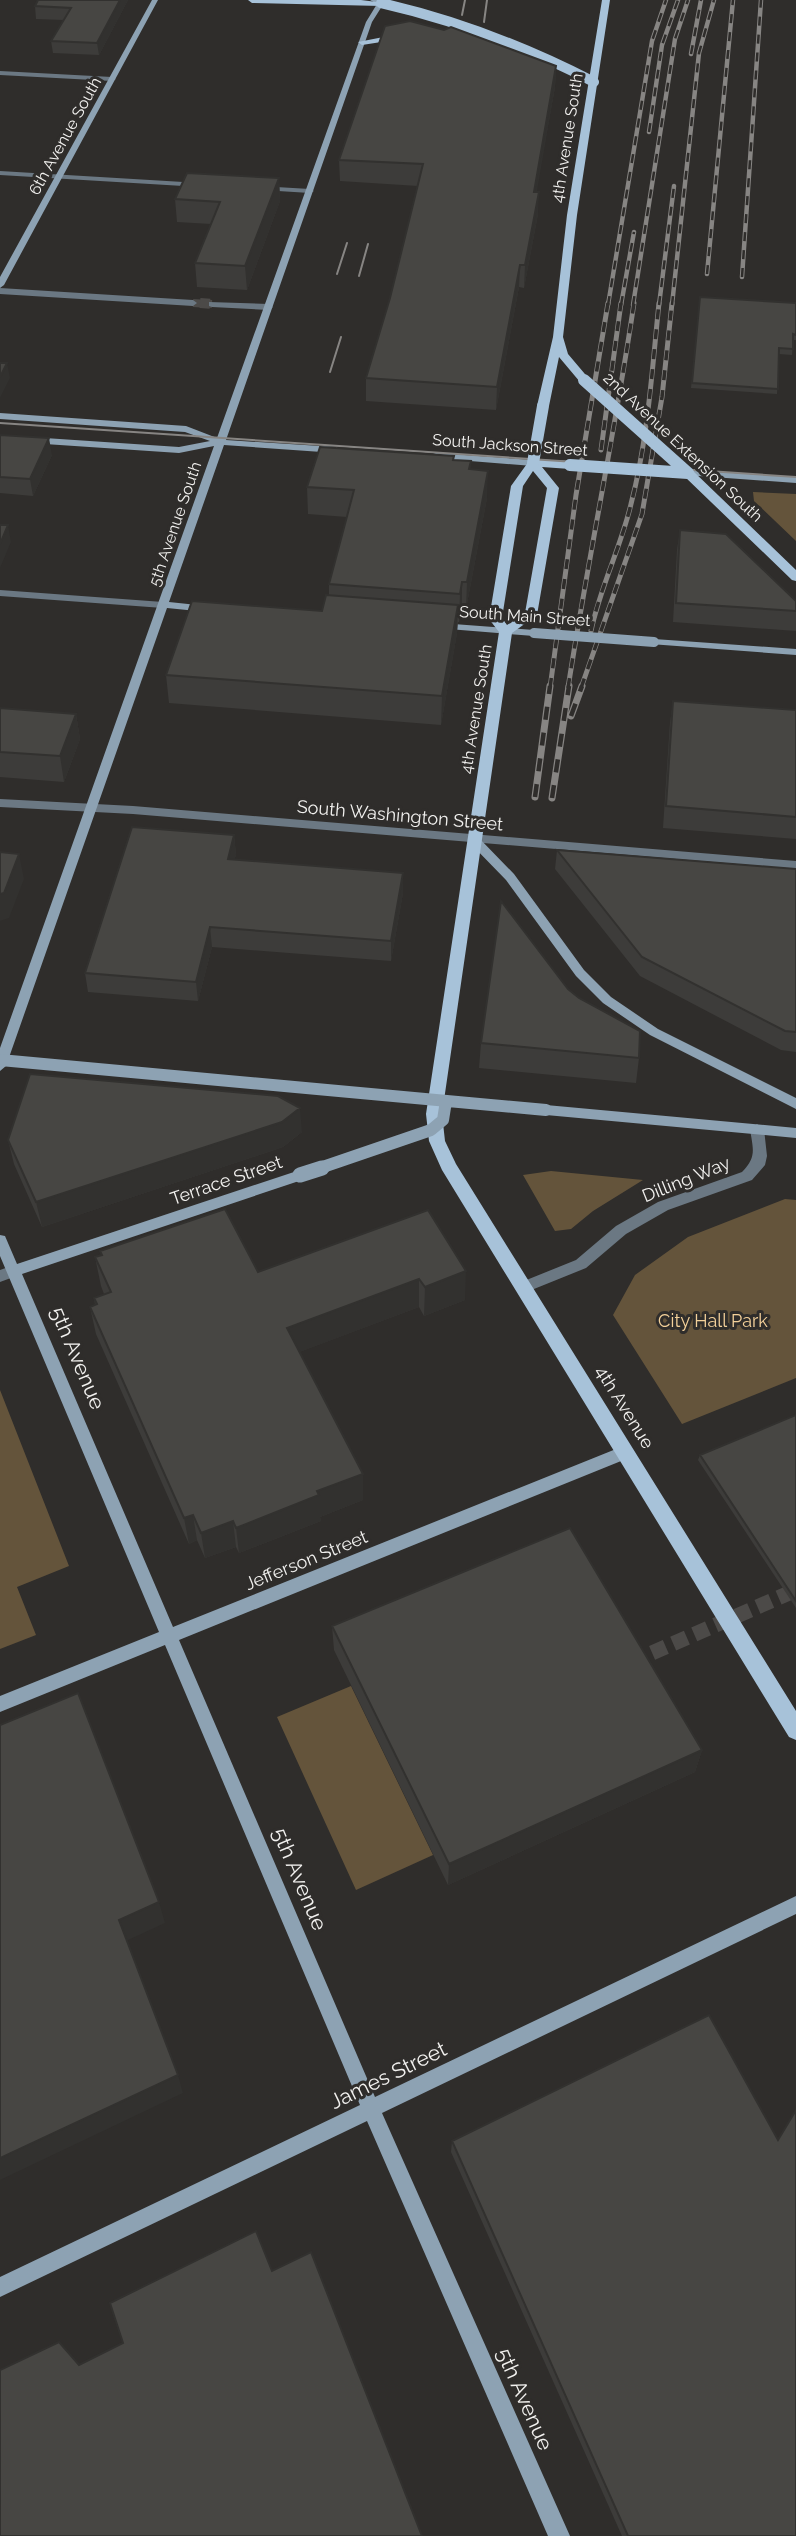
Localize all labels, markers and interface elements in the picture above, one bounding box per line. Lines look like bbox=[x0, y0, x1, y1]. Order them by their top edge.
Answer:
street label: 4th Avenue South bbox=[547, 72, 587, 204]
street label: 6th Avenue South bbox=[25, 74, 105, 198]
street label: 2nd Avenue Extension South bbox=[599, 368, 767, 526]
street label: South Jackson Street bbox=[432, 430, 589, 460]
street label: 5th Avenue South bbox=[145, 459, 205, 589]
street label: South Main Street bbox=[459, 602, 592, 630]
street label: 4th Avenue South bbox=[456, 643, 496, 775]
street label: South Washington Street bbox=[296, 796, 504, 834]
street label: Terrace Street bbox=[167, 1151, 285, 1209]
street label: Dilling Way bbox=[639, 1152, 733, 1206]
street label: 5th Avenue bbox=[45, 1303, 111, 1413]
park label: City Hall Park bbox=[658, 1310, 768, 1331]
street label: 4th Avenue bbox=[591, 1362, 659, 1453]
street label: Jefferson Street bbox=[242, 1526, 370, 1594]
street label: 5th Avenue bbox=[267, 1824, 333, 1934]
street label: James Street bbox=[326, 2036, 450, 2114]
street label: 5th Avenue bbox=[491, 2344, 559, 2454]

